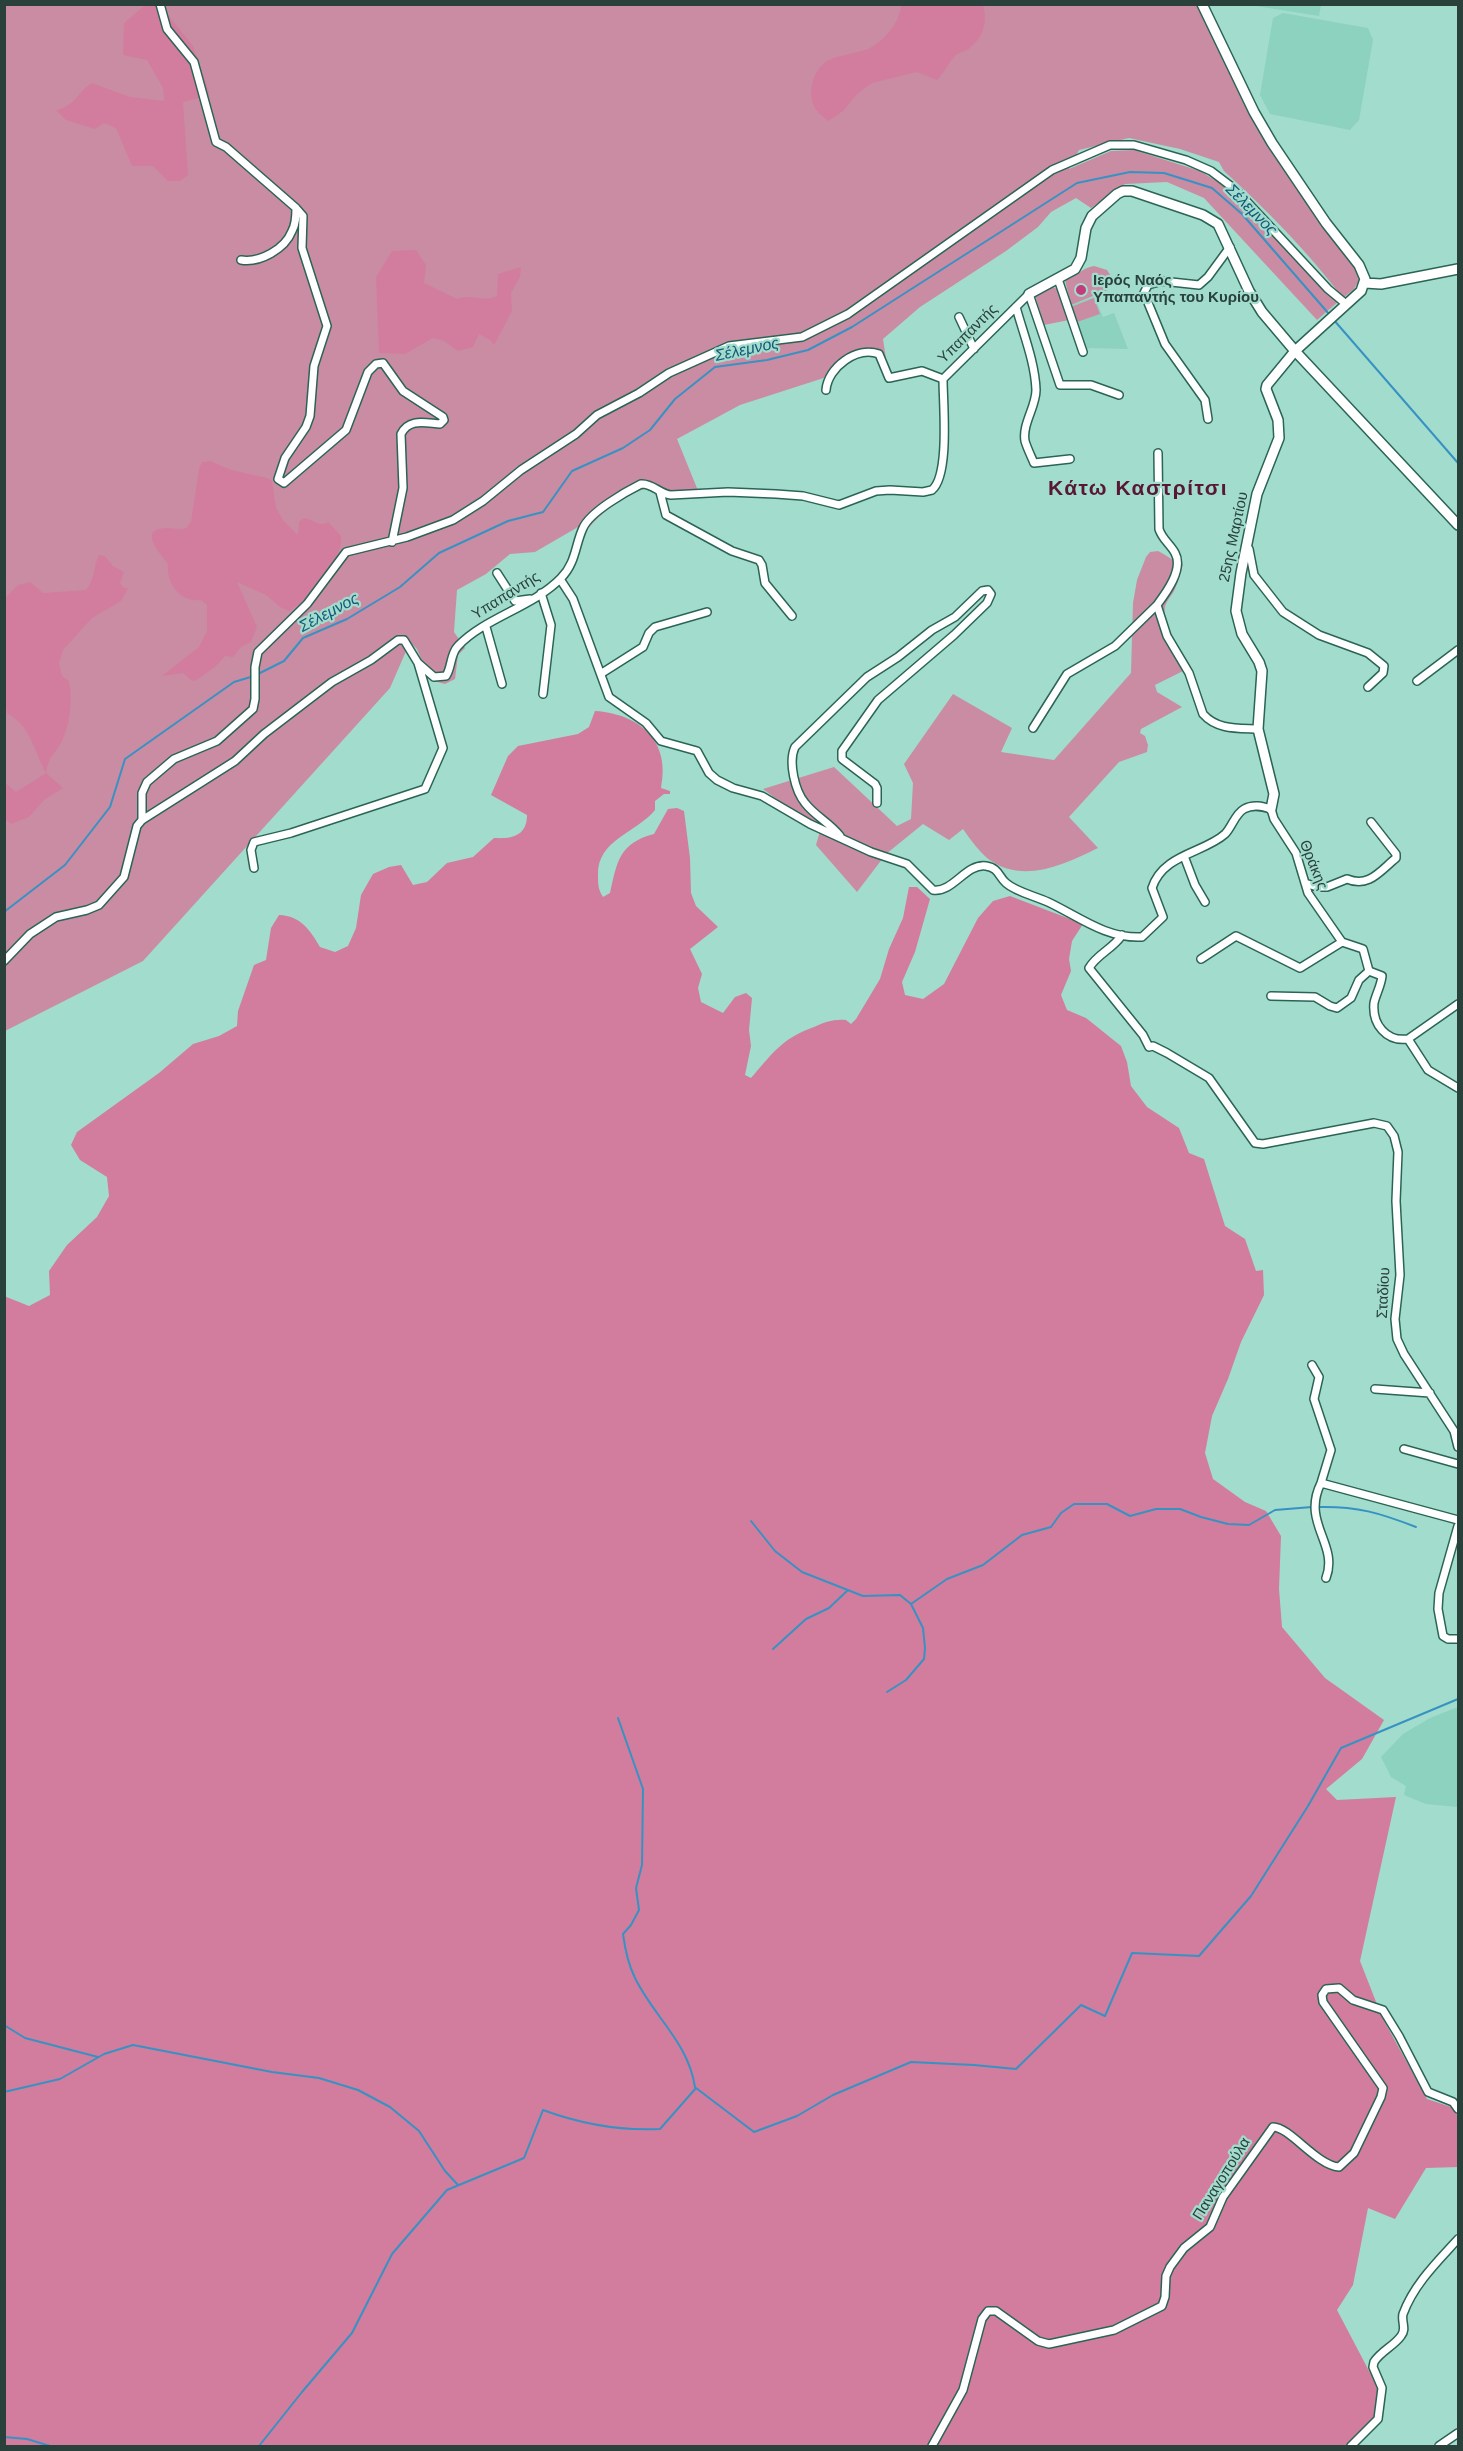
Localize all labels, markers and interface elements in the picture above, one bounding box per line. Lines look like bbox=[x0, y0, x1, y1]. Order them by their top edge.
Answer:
water label: Σέλεμνος bbox=[1221, 180, 1281, 240]
place label: Ιερός Ναός Υπαπαντής του Κυρίου bbox=[1093, 272, 1259, 307]
marker: Ιερός Ναός Υπαπαντής του Κυρίου bbox=[1074, 283, 1088, 297]
street label: Υπαπαντής bbox=[935, 301, 1001, 367]
water label: Σέλεμνος bbox=[713, 334, 781, 366]
district label: Κάτω Καστρίτσι bbox=[1048, 476, 1228, 502]
street label: 25ης Μαρτίου bbox=[1216, 490, 1252, 584]
street label: Υπαπαντής bbox=[469, 568, 543, 624]
water label: Σέλεμνος bbox=[296, 589, 362, 637]
street label: Θράκης bbox=[1295, 838, 1331, 892]
street label: Σταδίου bbox=[1374, 1267, 1394, 1319]
street label: Παναγοπούλα bbox=[1189, 2134, 1255, 2224]

